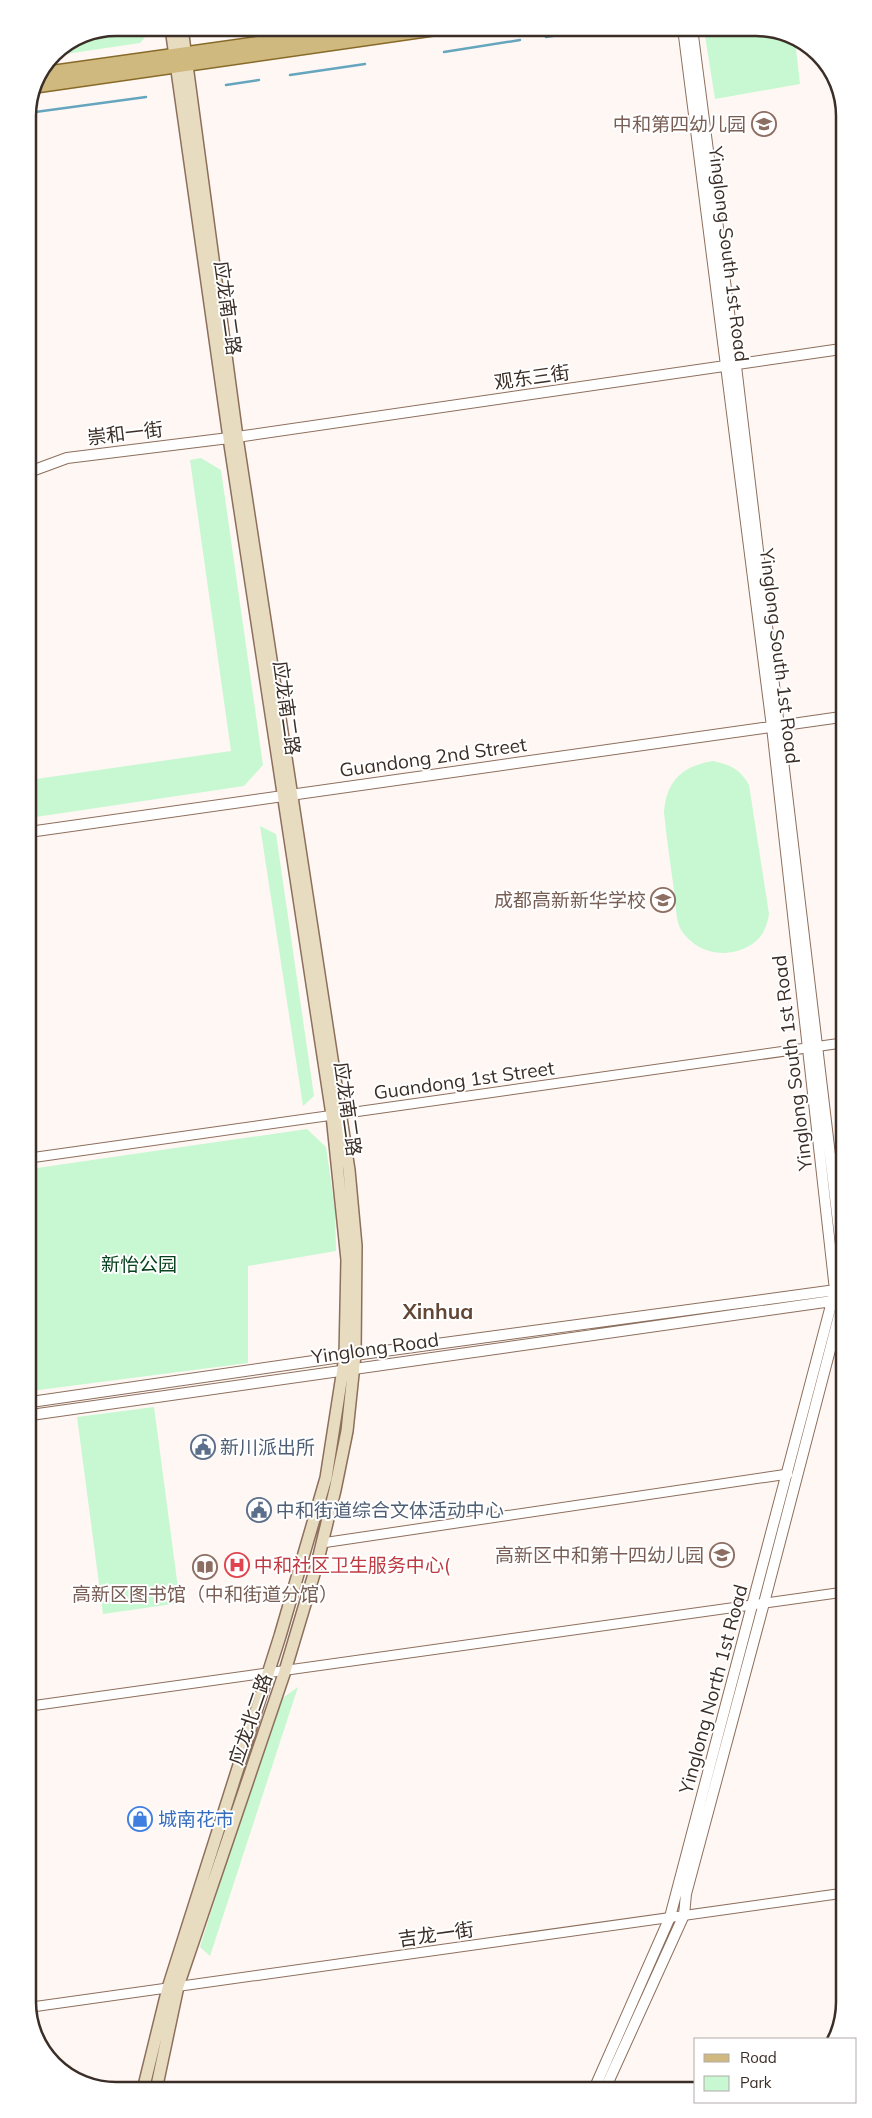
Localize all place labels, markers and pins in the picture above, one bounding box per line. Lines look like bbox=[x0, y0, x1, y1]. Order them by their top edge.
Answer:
school or university icon: 中和第四幼儿园 bbox=[751, 111, 777, 137]
place label: 中和第四幼儿园 bbox=[613, 112, 746, 136]
school or university icon: 成都高新新华学校 bbox=[650, 887, 676, 913]
place label: 成都高新新华学校 bbox=[494, 888, 646, 912]
public building icon: 新川派出所 bbox=[190, 1434, 216, 1460]
place label: 新川派出所 bbox=[220, 1435, 315, 1459]
public building icon: 中和街道综合文体活动中心 bbox=[246, 1497, 272, 1523]
place label: 中和街道综合文体活动中心 bbox=[276, 1498, 504, 1522]
school or university icon: 高新区中和第十四幼儿园 bbox=[709, 1542, 735, 1568]
place label: 高新区中和第十四幼儿园 bbox=[495, 1543, 704, 1567]
hospital icon: 中和社区卫生服务中心( bbox=[224, 1552, 250, 1578]
place label: 中和社区卫生服务中心( bbox=[254, 1553, 450, 1577]
library icon: 高新区图书馆（中和街道分馆） bbox=[192, 1554, 218, 1580]
place label: 高新区图书馆（中和街道分馆） bbox=[72, 1582, 338, 1606]
shop icon: 城南花市 bbox=[127, 1806, 153, 1832]
place label: 城南花市 bbox=[158, 1807, 234, 1831]

